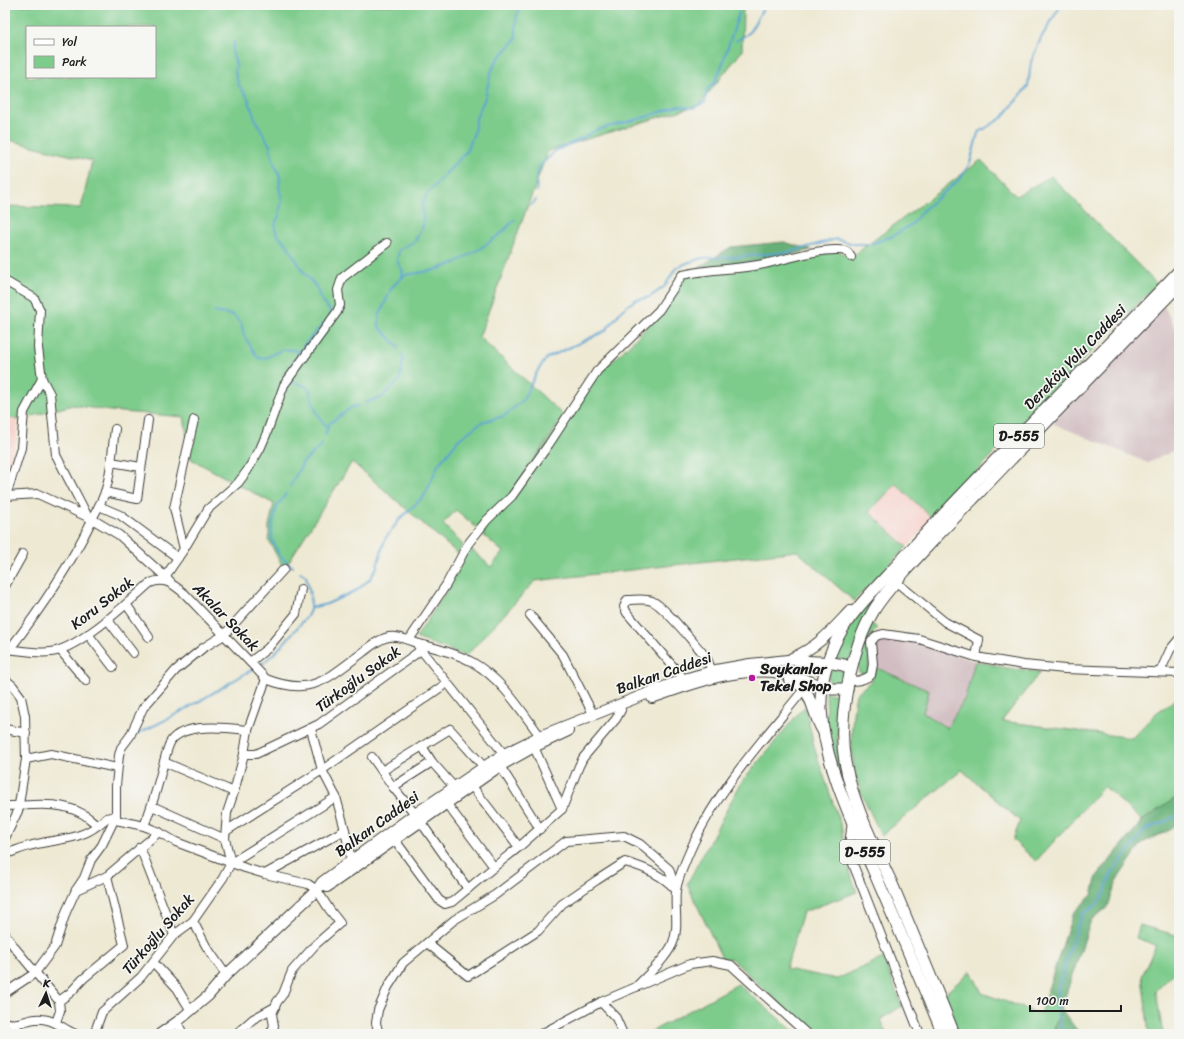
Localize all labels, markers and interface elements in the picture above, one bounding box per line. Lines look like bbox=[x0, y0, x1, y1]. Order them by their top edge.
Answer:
legend bbox=[26, 26, 156, 78]
text: Yol bbox=[62, 31, 77, 53]
text: Park bbox=[62, 51, 87, 73]
street label: Dereköy Yolu Caddesi bbox=[1017, 297, 1133, 416]
road number: D-555 bbox=[994, 424, 1044, 448]
street label: Koru Sokak bbox=[64, 570, 140, 636]
street label: Akalar Sokak bbox=[186, 576, 266, 658]
street label: Türkoğlu Sokak bbox=[310, 639, 406, 719]
street label: Balkan Caddesi bbox=[613, 644, 716, 701]
place label: Soykanlar Tekel Shop bbox=[759, 656, 831, 699]
marker: Soykanlar Tekel Shop bbox=[747, 673, 757, 683]
street label: Balkan Caddesi bbox=[329, 784, 426, 864]
road number: D-555 bbox=[840, 840, 890, 864]
street label: Türkoğlu Sokak bbox=[115, 887, 201, 981]
north arrow bbox=[26, 973, 66, 1013]
text: K bbox=[42, 974, 52, 993]
scale bar bbox=[1030, 987, 1121, 1013]
text: 100 m bbox=[1036, 990, 1069, 1012]

